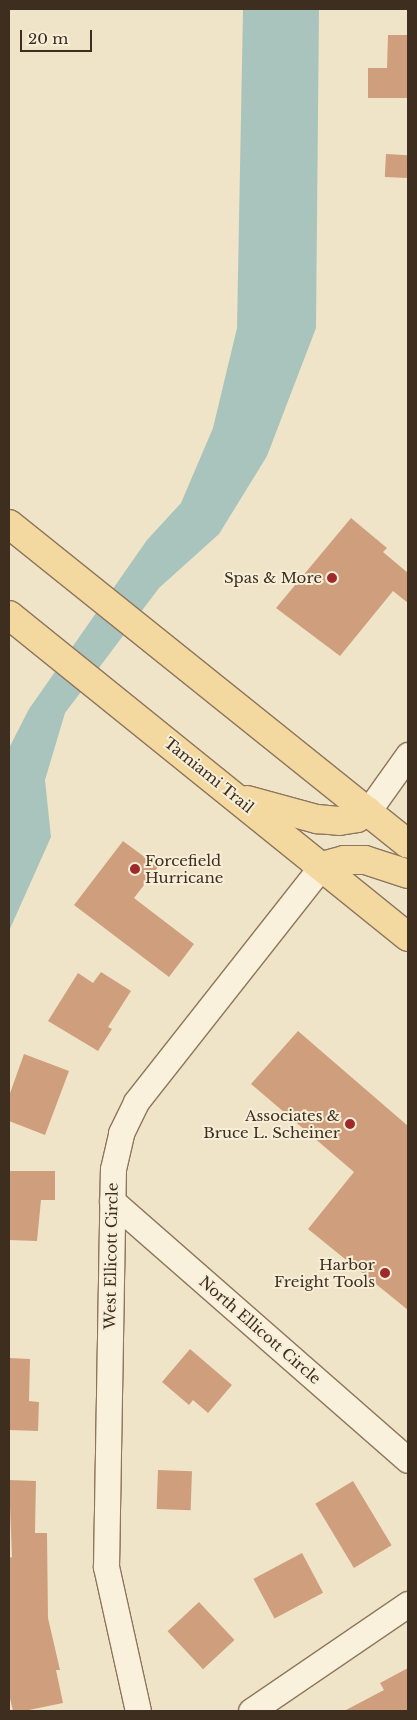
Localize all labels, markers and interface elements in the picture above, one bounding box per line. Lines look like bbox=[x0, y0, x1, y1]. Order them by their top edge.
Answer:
scale bar bbox=[22, 20, 95, 52]
text: 20 m bbox=[28, 29, 68, 48]
place label: Spas & More bbox=[224, 569, 322, 587]
marker: Spas & More bbox=[326, 572, 338, 584]
street label: Tamiami Trail bbox=[160, 733, 258, 817]
place label: Forcefield Hurricane bbox=[145, 851, 223, 886]
marker: Forcefield Hurricane bbox=[129, 863, 141, 875]
place label: Associates & Bruce L. Scheiner bbox=[203, 1106, 340, 1141]
marker: Associates & Bruce L. Scheiner bbox=[344, 1118, 356, 1130]
street label: West Ellicott Circle bbox=[101, 1182, 121, 1330]
place label: Harbor Freight Tools bbox=[273, 1255, 375, 1290]
marker: Harbor Freight Tools bbox=[379, 1267, 391, 1279]
street label: North Ellicott Circle bbox=[196, 1272, 324, 1388]

